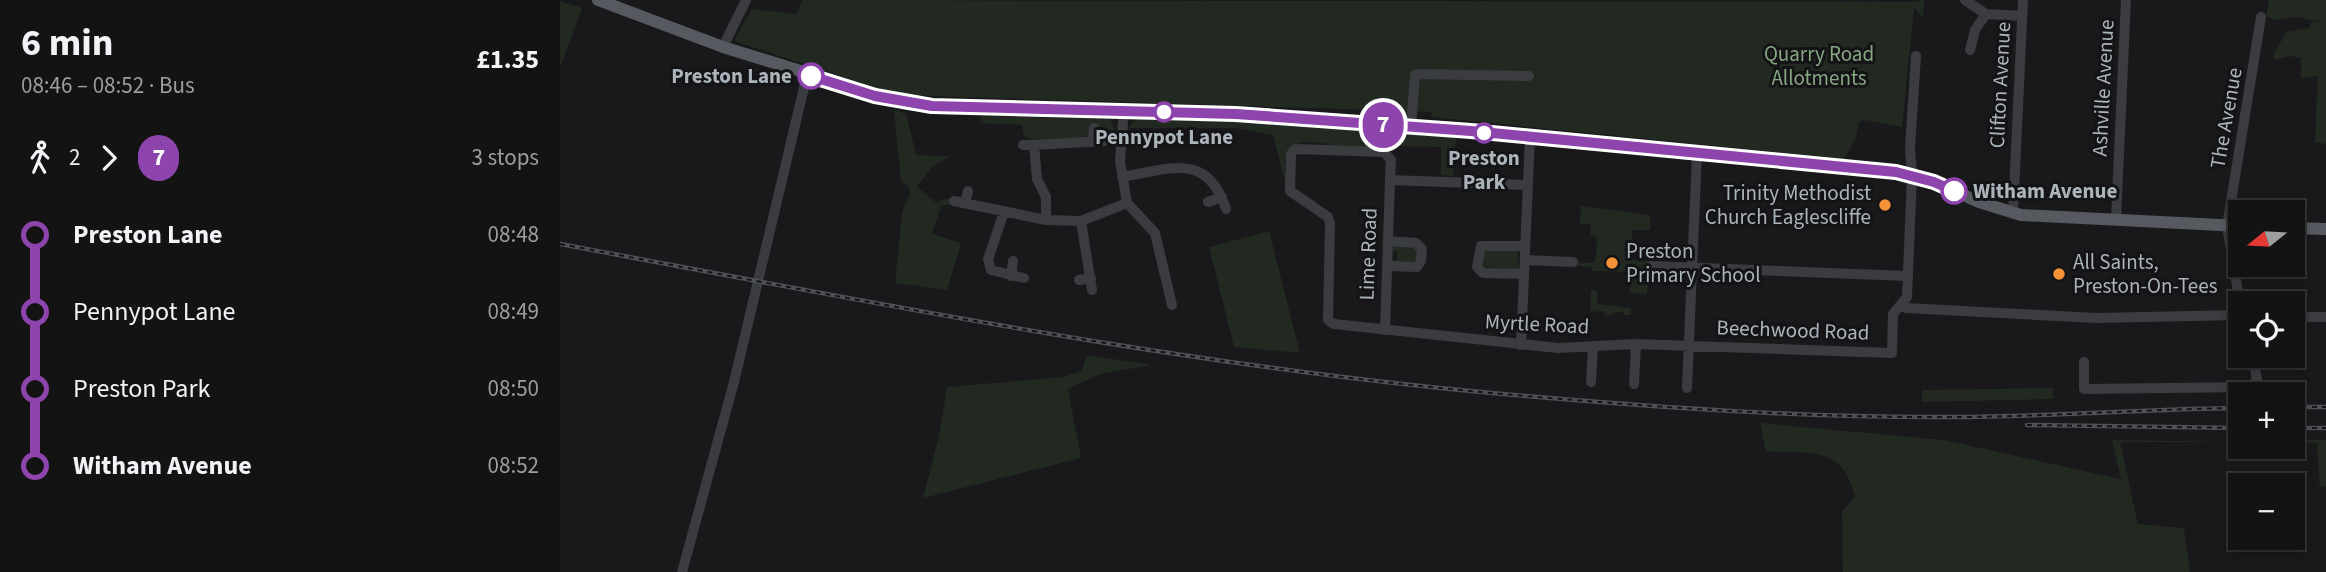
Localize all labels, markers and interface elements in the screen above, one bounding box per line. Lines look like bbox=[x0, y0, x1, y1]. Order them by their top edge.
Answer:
text: 6 min bbox=[21, 16, 113, 70]
street label: Ashville Avenue bbox=[2084, 19, 2122, 157]
street label: Clifton Avenue bbox=[1982, 21, 2018, 149]
park label: Quarry Road Allotments bbox=[1764, 39, 1874, 93]
text: £1.35 bbox=[476, 41, 539, 78]
place label: Preston Lane bbox=[671, 61, 792, 91]
marker: Preston Lane bbox=[798, 63, 824, 89]
street label: The Avenue bbox=[2202, 65, 2250, 171]
text: 08:46 – 08:52 · Bus bbox=[21, 69, 195, 102]
marker: Pennypot Lane bbox=[1154, 102, 1174, 122]
line badge: 7 bbox=[1360, 102, 1406, 148]
text: 7 bbox=[1377, 107, 1389, 142]
place label: Pennypot Lane bbox=[1095, 122, 1233, 152]
marker: Preston Park bbox=[1474, 123, 1494, 143]
icon: walk bbox=[21, 139, 59, 177]
icon: forward bbox=[90, 139, 128, 177]
text: 7 bbox=[152, 140, 165, 175]
text: 2 bbox=[69, 141, 80, 174]
text: 3 stops bbox=[472, 141, 539, 174]
place label: Preston Park bbox=[1448, 143, 1520, 197]
place label: Witham Avenue bbox=[1973, 176, 2117, 206]
place label: Trinity Methodist Church Eaglescliffe bbox=[1705, 178, 1871, 232]
marker: Witham Avenue bbox=[1941, 178, 1967, 204]
marker: Trinity Methodist Church Eaglescliffe bbox=[1877, 197, 1893, 213]
north arrow bbox=[2228, 200, 2305, 276]
map controls bbox=[2228, 200, 2305, 550]
street label: Lime Road bbox=[1351, 207, 1385, 301]
text: Preston Lane bbox=[73, 216, 223, 253]
text: 08:48 bbox=[488, 218, 539, 251]
place label: Preston Primary School bbox=[1626, 236, 1761, 290]
place label: All Saints, Preston-On-Tees bbox=[2073, 247, 2218, 301]
marker: Preston Primary School bbox=[1604, 255, 1620, 271]
marker: All Saints, Preston-On-Tees bbox=[2051, 266, 2067, 282]
button: locate bbox=[2228, 291, 2305, 368]
text: Pennypot Lane bbox=[73, 293, 236, 330]
text: 08:49 bbox=[488, 295, 539, 328]
street label: Myrtle Road bbox=[1484, 306, 1590, 342]
street label: Beechwood Road bbox=[1716, 312, 1870, 348]
text: Preston Park bbox=[73, 370, 210, 407]
text: 08:50 bbox=[488, 372, 539, 405]
button: + bbox=[2228, 382, 2305, 459]
text: Witham Avenue bbox=[73, 447, 252, 484]
text: 08:52 bbox=[488, 449, 539, 482]
button: − bbox=[2228, 473, 2305, 550]

